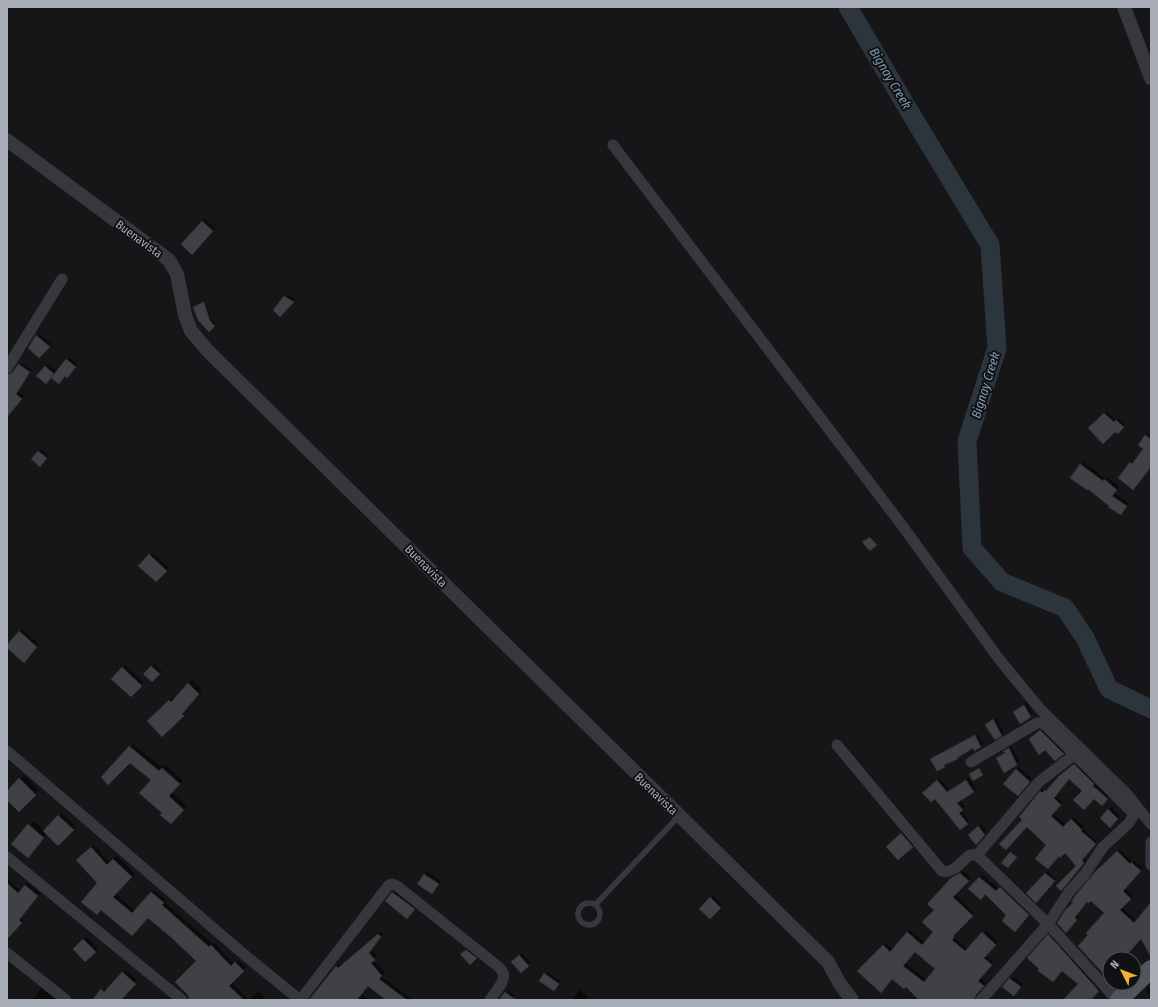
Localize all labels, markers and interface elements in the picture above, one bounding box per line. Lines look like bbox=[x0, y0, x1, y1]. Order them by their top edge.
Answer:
water label: Bignay Creek bbox=[866, 45, 915, 112]
street label: Buenavista bbox=[113, 217, 165, 261]
water label: Bignay Creek bbox=[968, 350, 1003, 420]
street label: Buenavista bbox=[402, 542, 450, 590]
street label: Buenavista bbox=[632, 770, 680, 818]
north arrow bbox=[1102, 951, 1142, 991]
text: N bbox=[1108, 958, 1122, 971]

